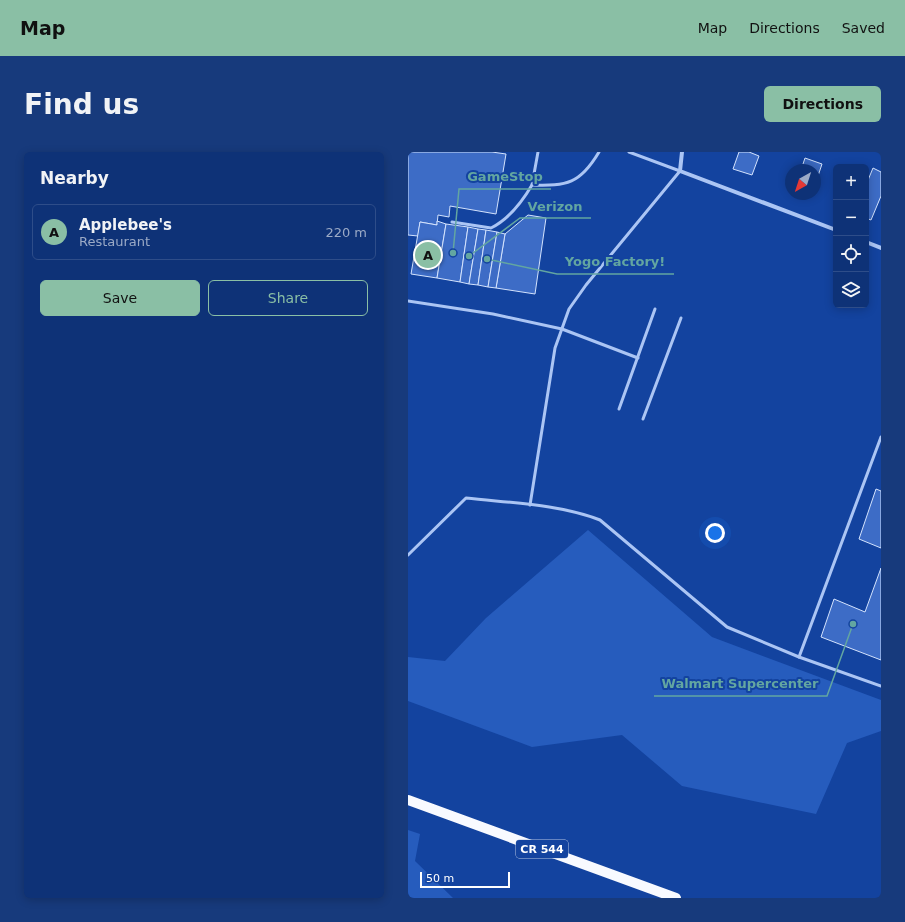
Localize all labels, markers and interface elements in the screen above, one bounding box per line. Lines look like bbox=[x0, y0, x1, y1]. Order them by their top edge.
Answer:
text: Map bbox=[20, 17, 65, 39]
text: Map bbox=[698, 20, 727, 36]
text: Directions bbox=[749, 20, 820, 36]
text: Saved bbox=[842, 20, 885, 36]
button: Directions bbox=[764, 86, 881, 122]
text: Find us bbox=[24, 88, 139, 121]
callout: GameStop bbox=[459, 164, 551, 189]
north arrow bbox=[785, 164, 821, 200]
map controls bbox=[833, 164, 869, 308]
button: + bbox=[833, 164, 869, 200]
text: Nearby bbox=[40, 168, 109, 188]
text: GameStop bbox=[467, 169, 543, 184]
callout: Verizon bbox=[520, 193, 591, 218]
text: Verizon bbox=[528, 199, 582, 214]
button: − bbox=[833, 200, 869, 236]
text: Applebee's bbox=[79, 216, 172, 234]
text: A bbox=[49, 225, 59, 240]
text: 220 m bbox=[325, 225, 367, 240]
text: Restaurant bbox=[79, 234, 150, 249]
button: locate bbox=[833, 236, 869, 272]
pin: A bbox=[415, 240, 441, 270]
callout: Yogo Factory! bbox=[557, 249, 674, 274]
text: Yogo Factory! bbox=[564, 254, 665, 269]
button: layers bbox=[833, 272, 869, 308]
button: Save bbox=[40, 280, 200, 316]
button: Share bbox=[208, 280, 368, 316]
your location bbox=[705, 523, 725, 543]
callout: Walmart Supercenter bbox=[654, 671, 827, 696]
text: Walmart Supercenter bbox=[662, 676, 819, 691]
road number: CR 544 bbox=[516, 840, 568, 858]
scale bar bbox=[420, 870, 510, 889]
text: 50 m bbox=[426, 872, 454, 885]

